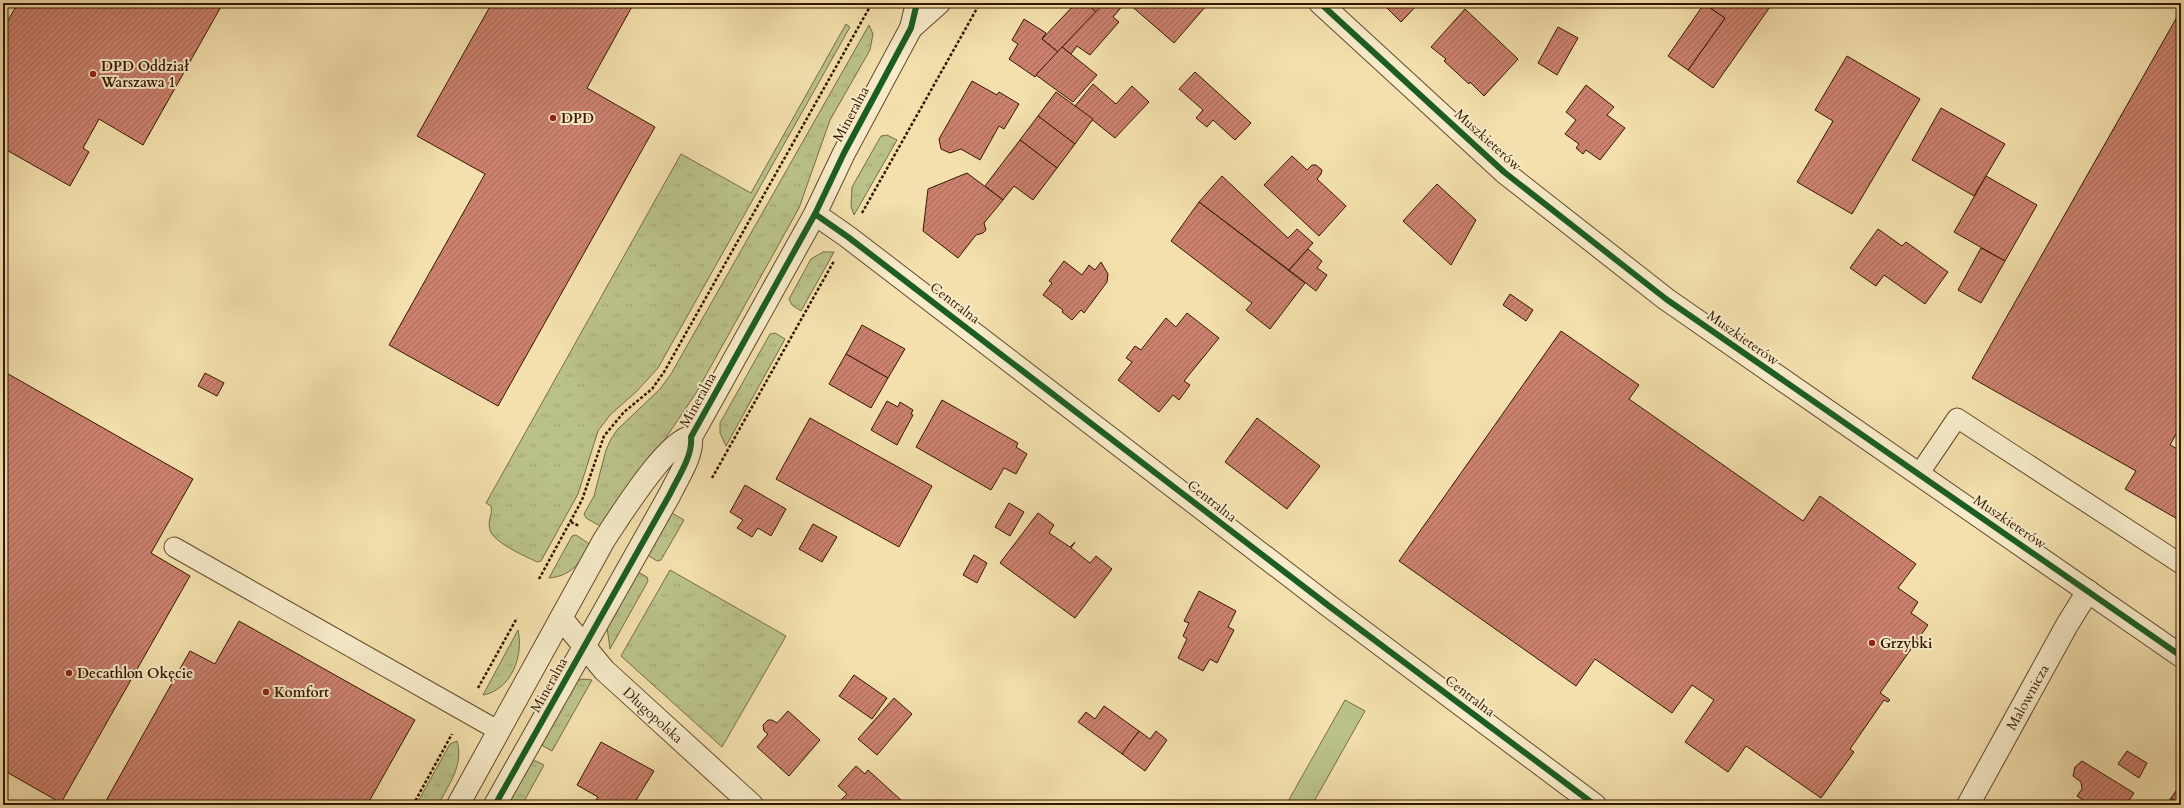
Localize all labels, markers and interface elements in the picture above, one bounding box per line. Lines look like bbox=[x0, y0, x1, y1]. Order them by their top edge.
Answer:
place label: DPD Oddział Warszawa 1 bbox=[100, 57, 189, 92]
marker: DPD Oddział Warszawa 1 bbox=[88, 69, 98, 79]
street label: Mineralna bbox=[828, 83, 874, 145]
street label: Muszkieterów bbox=[1450, 105, 1526, 176]
place label: DPD bbox=[561, 109, 594, 128]
marker: DPD bbox=[548, 113, 558, 123]
street label: Centralna bbox=[926, 278, 984, 328]
street label: Muszkieterów bbox=[1703, 306, 1784, 370]
street label: Mineralna bbox=[675, 369, 721, 431]
street label: Centralna bbox=[1183, 476, 1241, 526]
street label: Muszkieterów bbox=[1970, 491, 2051, 554]
place label: Grzybki bbox=[1880, 634, 1933, 653]
marker: Grzybki bbox=[1867, 638, 1877, 648]
street label: Mineralna bbox=[526, 654, 572, 716]
street label: Malownicza bbox=[2002, 661, 2053, 733]
place label: Decathlon Okęcie bbox=[77, 664, 193, 683]
marker: Decathlon Okęcie bbox=[64, 668, 74, 678]
street label: Centralna bbox=[1441, 671, 1499, 721]
street label: Długopolska bbox=[619, 682, 687, 747]
place label: Komfort bbox=[274, 683, 329, 702]
marker: Komfort bbox=[261, 687, 271, 697]

